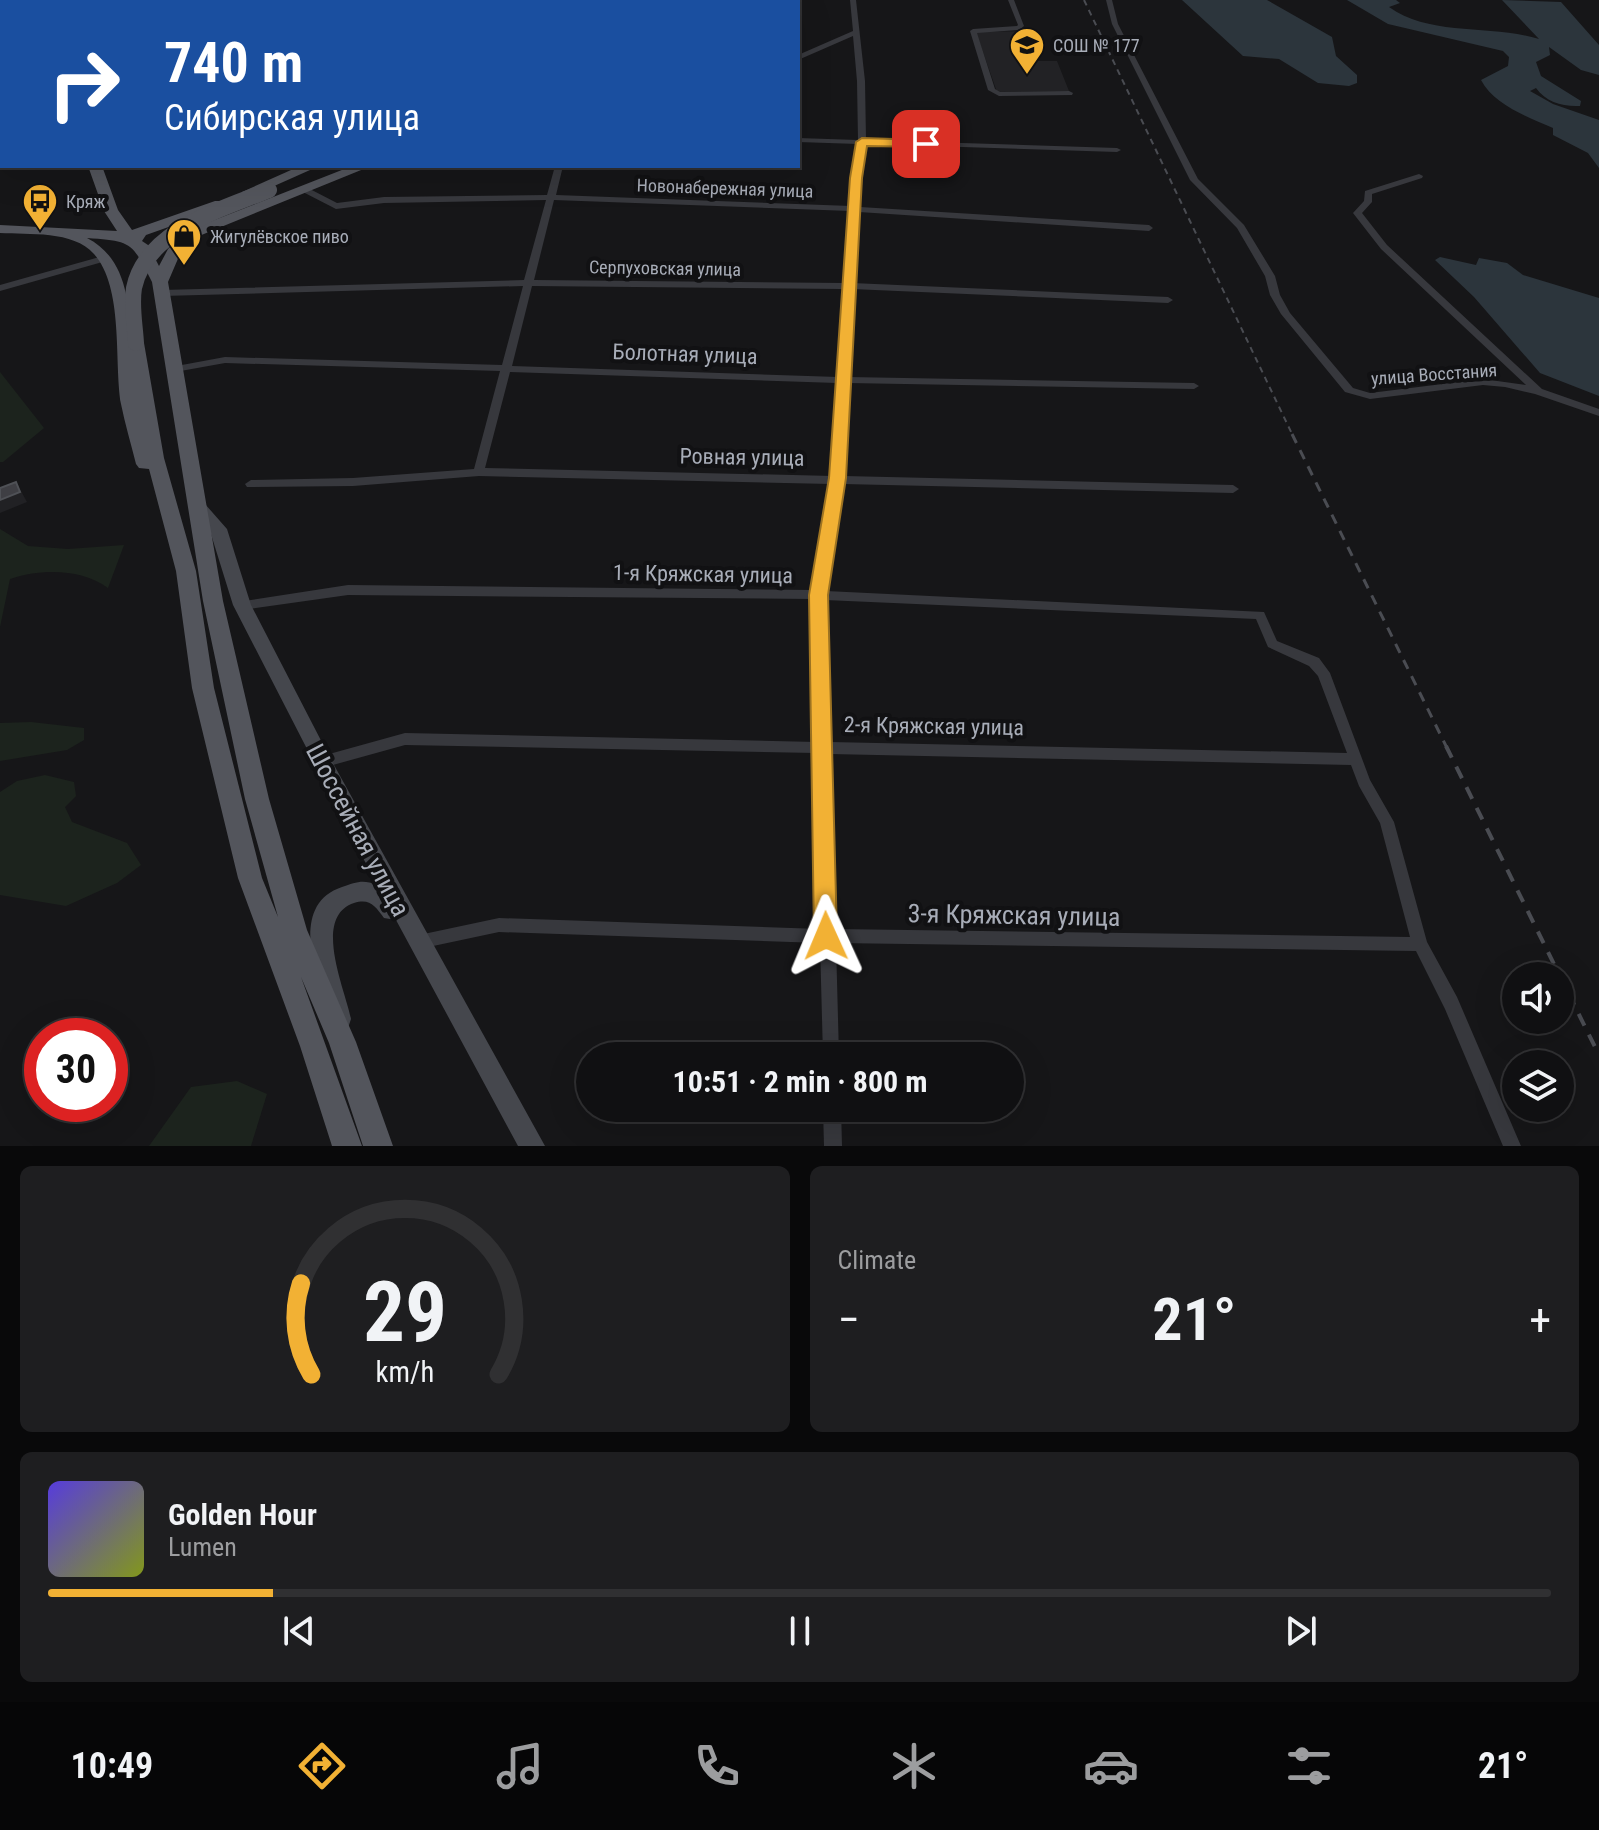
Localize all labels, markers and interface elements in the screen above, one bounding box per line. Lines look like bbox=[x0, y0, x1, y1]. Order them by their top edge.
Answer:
school or university icon: СОШ № 177 bbox=[1008, 26, 1046, 76]
text: 740 m bbox=[164, 30, 303, 96]
icon: right bbox=[32, 32, 136, 136]
place label: СОШ № 177 bbox=[1053, 35, 1140, 56]
text: Сибирская улица bbox=[164, 97, 420, 139]
pin bbox=[892, 110, 960, 178]
icon: arrive bbox=[904, 122, 948, 166]
street label: Новонабережная улица bbox=[636, 174, 814, 202]
bus stop icon: Кряж bbox=[21, 182, 59, 232]
place label: Кряж bbox=[66, 191, 105, 212]
shop icon: Жигулёвское пиво bbox=[165, 217, 203, 267]
place label: Жигулёвское пиво bbox=[210, 226, 349, 247]
street label: Серпуховская улица bbox=[589, 256, 741, 280]
street label: Болотная улица bbox=[612, 339, 758, 369]
street label: улица Восстания bbox=[1370, 359, 1498, 389]
street label: Ровная улица bbox=[679, 443, 805, 471]
street label: 1-я Кряжская улица bbox=[613, 560, 793, 588]
street label: 2-я Кряжская улица bbox=[844, 712, 1024, 740]
street label: Шоссейная улица bbox=[300, 739, 416, 921]
position arrow bbox=[784, 894, 868, 978]
street label: 3-я Кряжская улица bbox=[907, 898, 1121, 932]
map controls bbox=[1502, 962, 1574, 1122]
button: sound bbox=[1502, 962, 1574, 1034]
speed limit sign: 30 bbox=[24, 1018, 128, 1122]
button: layers bbox=[1502, 1050, 1574, 1122]
text: 10:51 · 2 min · 800 m bbox=[673, 1064, 927, 1099]
text: Climate bbox=[838, 1245, 916, 1275]
text: 29 bbox=[363, 1264, 447, 1361]
text: 21° bbox=[1152, 1284, 1236, 1355]
text: − bbox=[838, 1294, 860, 1346]
text: + bbox=[1529, 1294, 1551, 1346]
text: km/h bbox=[375, 1355, 434, 1389]
text: Golden Hour bbox=[168, 1497, 317, 1532]
text: Lumen bbox=[168, 1532, 237, 1562]
icon: previous bbox=[277, 1609, 321, 1653]
icon: pause bbox=[778, 1609, 822, 1653]
icon: next bbox=[1279, 1609, 1323, 1653]
icon: directions bbox=[294, 1738, 350, 1794]
icon: music bbox=[492, 1738, 548, 1794]
icon: phone bbox=[689, 1738, 745, 1794]
icon: climate bbox=[886, 1738, 942, 1794]
icon: car bbox=[1083, 1738, 1139, 1794]
icon: filters bbox=[1281, 1738, 1337, 1794]
text: 10:49 bbox=[71, 1745, 153, 1787]
text: 21° bbox=[1478, 1745, 1528, 1787]

